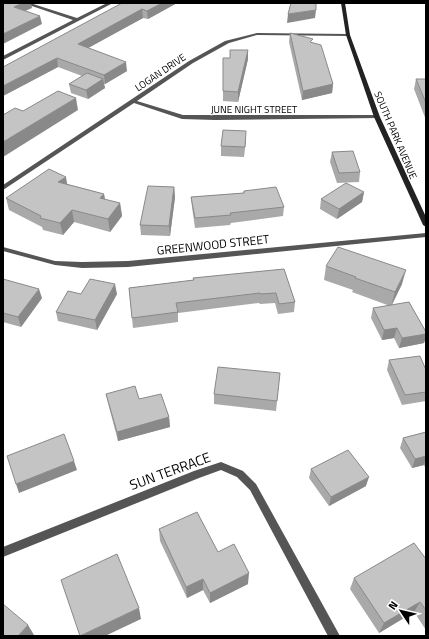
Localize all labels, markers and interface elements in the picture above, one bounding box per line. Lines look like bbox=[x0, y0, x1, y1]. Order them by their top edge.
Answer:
street label: LOGAN DRIVE bbox=[132, 50, 189, 95]
street label: SOUTH PARK AVENUE bbox=[370, 89, 421, 182]
street label: JUNE NIGHT STREET bbox=[211, 102, 298, 117]
street label: GREENWOOD STREET bbox=[156, 229, 271, 260]
street label: SUN TERRACE bbox=[126, 446, 214, 495]
north arrow bbox=[381, 591, 421, 631]
text: N bbox=[384, 598, 402, 613]

